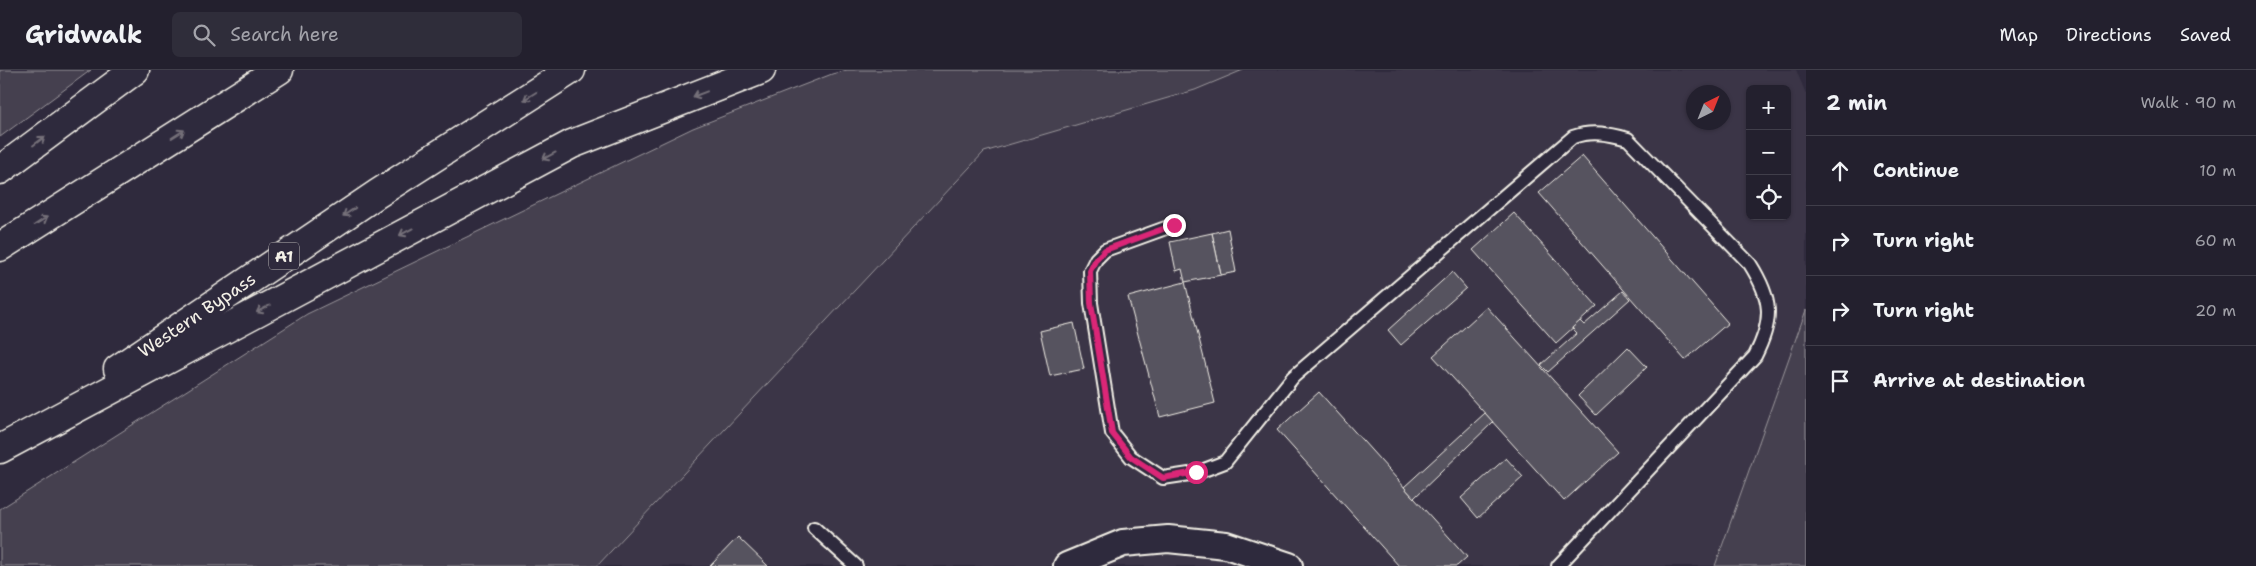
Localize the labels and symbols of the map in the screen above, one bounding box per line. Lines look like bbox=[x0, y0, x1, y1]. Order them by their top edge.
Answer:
north arrow bbox=[1686, 85, 1731, 130]
one-way arrow bbox=[692, 90, 708, 99]
one-way arrow bbox=[524, 91, 538, 101]
one-way arrow bbox=[171, 128, 185, 138]
one-way arrow bbox=[32, 136, 46, 146]
one-way arrow bbox=[542, 151, 557, 161]
one-way arrow bbox=[343, 207, 357, 217]
route end bbox=[1163, 214, 1186, 237]
one-way arrow bbox=[34, 215, 48, 225]
one-way arrow bbox=[399, 228, 414, 238]
road number: A1 bbox=[269, 242, 299, 270]
street label: Western Bypass bbox=[133, 267, 261, 363]
one-way arrow bbox=[255, 304, 270, 314]
route start bbox=[1185, 461, 1208, 484]

